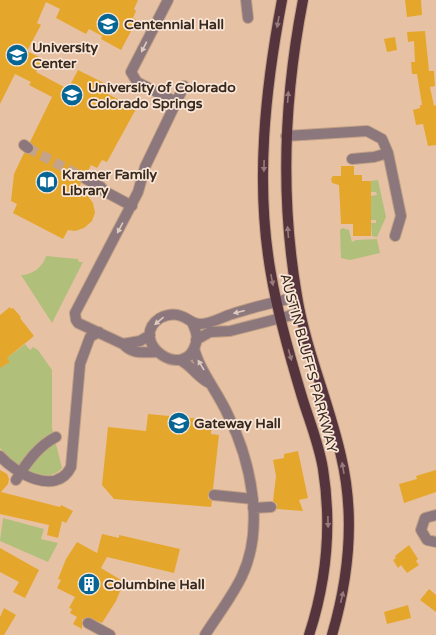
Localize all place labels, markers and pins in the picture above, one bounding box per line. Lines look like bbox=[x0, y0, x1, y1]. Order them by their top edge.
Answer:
school or university icon: Centennial Hall bbox=[95, 11, 121, 37]
place label: Centennial Hall bbox=[124, 16, 224, 33]
place label: University Center bbox=[32, 39, 98, 72]
school or university icon: University Center bbox=[4, 42, 30, 68]
place label: University of Colorado Colorado Springs bbox=[88, 79, 236, 112]
school or university icon: University of Colorado Colorado Springs bbox=[59, 82, 85, 108]
place label: Kramer Family Library bbox=[62, 166, 158, 199]
library icon: Kramer Family Library bbox=[34, 169, 60, 195]
school or university icon: Gateway Hall bbox=[166, 410, 192, 436]
place label: Gateway Hall bbox=[194, 415, 281, 432]
building icon: Columbine Hall bbox=[76, 571, 102, 597]
place label: Columbine Hall bbox=[104, 576, 205, 593]

